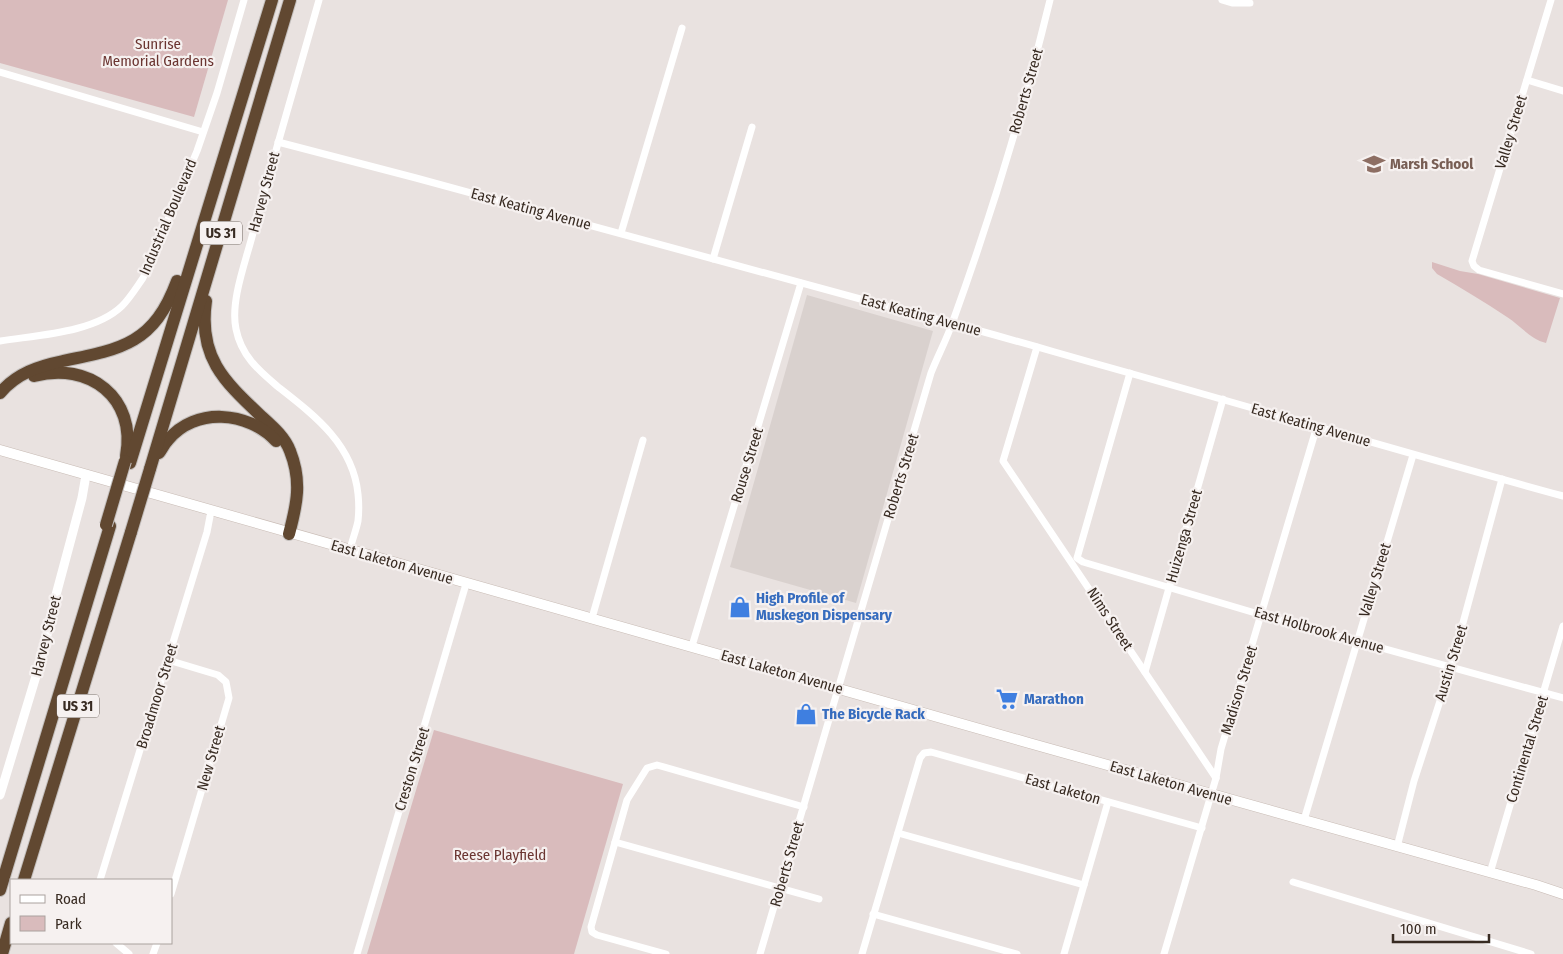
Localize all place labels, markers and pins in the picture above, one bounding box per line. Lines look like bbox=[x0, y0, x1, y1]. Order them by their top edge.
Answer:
school or university icon: Marsh School bbox=[1361, 151, 1387, 177]
place label: Marsh School bbox=[1390, 155, 1474, 173]
place label: High Profile of Muskegon Dispensary bbox=[756, 589, 893, 624]
shop icon: High Profile of Muskegon Dispensary bbox=[727, 594, 753, 620]
supermarket icon: Marathon bbox=[994, 686, 1020, 712]
place label: Marathon bbox=[1024, 690, 1084, 708]
shop icon: The Bicycle Rack bbox=[793, 701, 819, 727]
place label: The Bicycle Rack bbox=[822, 705, 925, 723]

